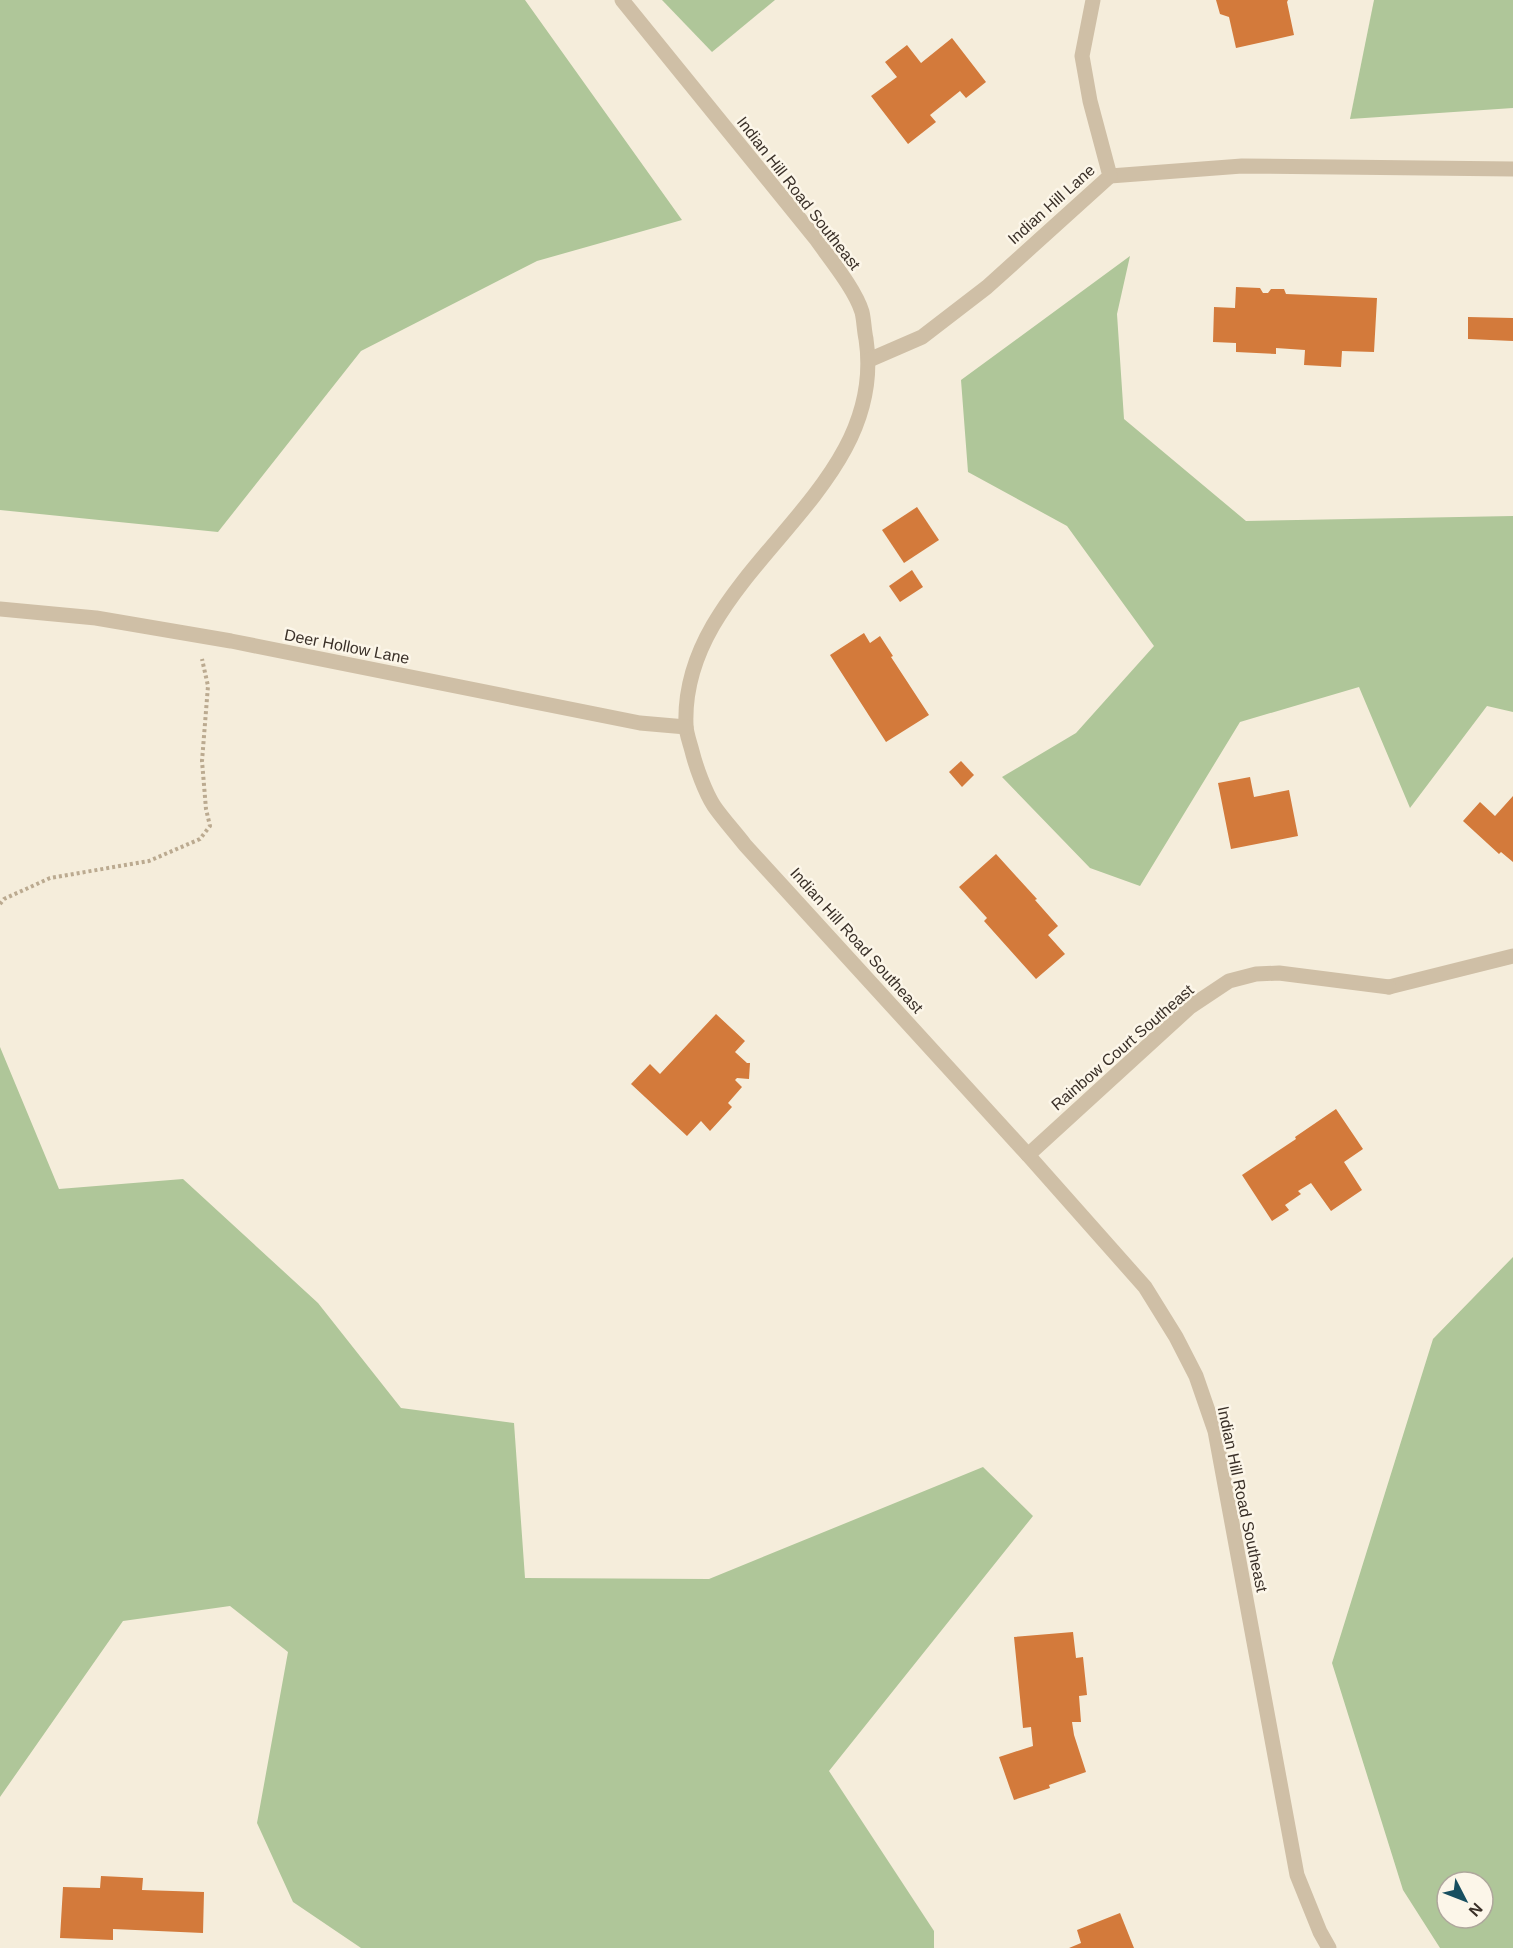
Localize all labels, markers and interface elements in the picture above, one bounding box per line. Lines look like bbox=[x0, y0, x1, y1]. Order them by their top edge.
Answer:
street label: Indian Hill Road Southeast bbox=[734, 113, 864, 274]
street label: Indian Hill Lane bbox=[1005, 161, 1098, 248]
street label: Deer Hollow Lane bbox=[283, 626, 411, 667]
street label: Indian Hill Road Southeast bbox=[787, 864, 927, 1017]
street label: Rainbow Court Southeast bbox=[1048, 981, 1197, 1114]
street label: Indian Hill Road Southeast bbox=[1215, 1405, 1271, 1594]
north arrow bbox=[1435, 1870, 1495, 1930]
text: N bbox=[1466, 1900, 1486, 1920]

